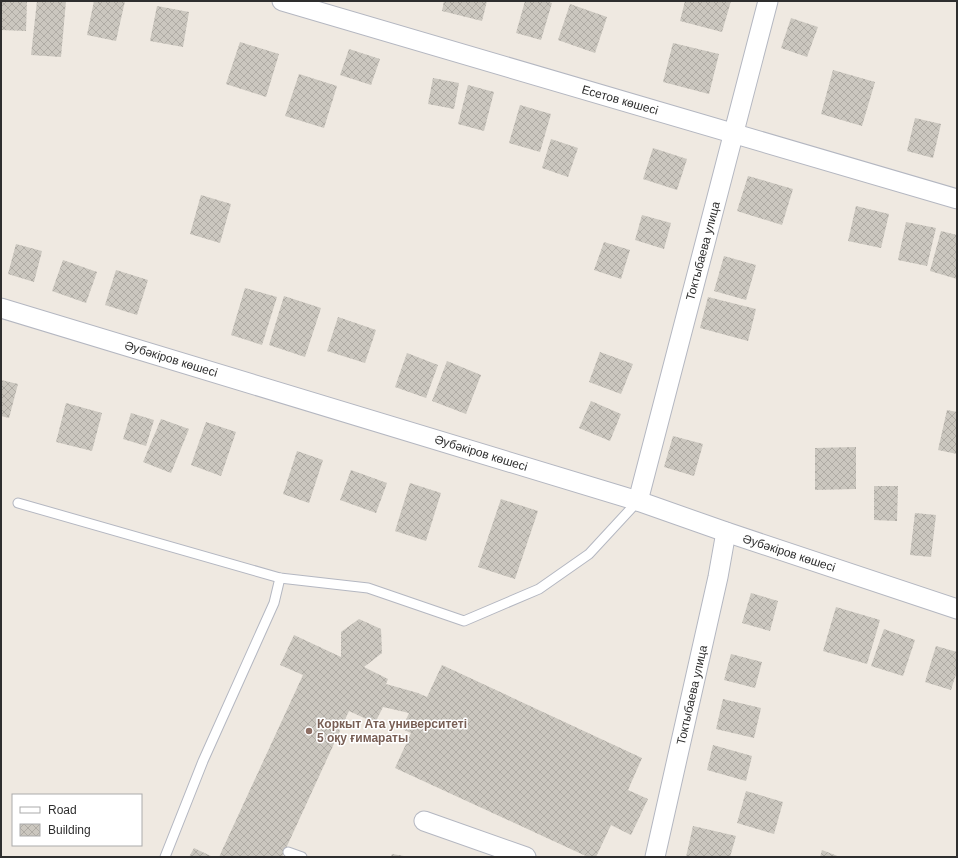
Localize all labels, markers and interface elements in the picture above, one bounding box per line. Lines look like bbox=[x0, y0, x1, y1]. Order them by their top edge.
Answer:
street label: Есетов көшесі bbox=[580, 82, 660, 118]
street label: Токтыбаева улица bbox=[683, 200, 723, 302]
street label: Әубәкіров көшесі bbox=[123, 338, 219, 380]
street label: Әубәкіров көшесі bbox=[433, 432, 529, 474]
street label: Әубәкіров көшесі bbox=[741, 531, 837, 575]
street label: Токтыбаева улица bbox=[674, 644, 710, 746]
place label: Коркыт Ата университеті 5 оқу ғимараты bbox=[317, 717, 467, 745]
marker: Коркыт Ата университеті 5 оқу ғимараты bbox=[304, 726, 314, 736]
legend bbox=[12, 794, 142, 846]
text: Road bbox=[48, 803, 77, 817]
text: Building bbox=[48, 823, 91, 837]

